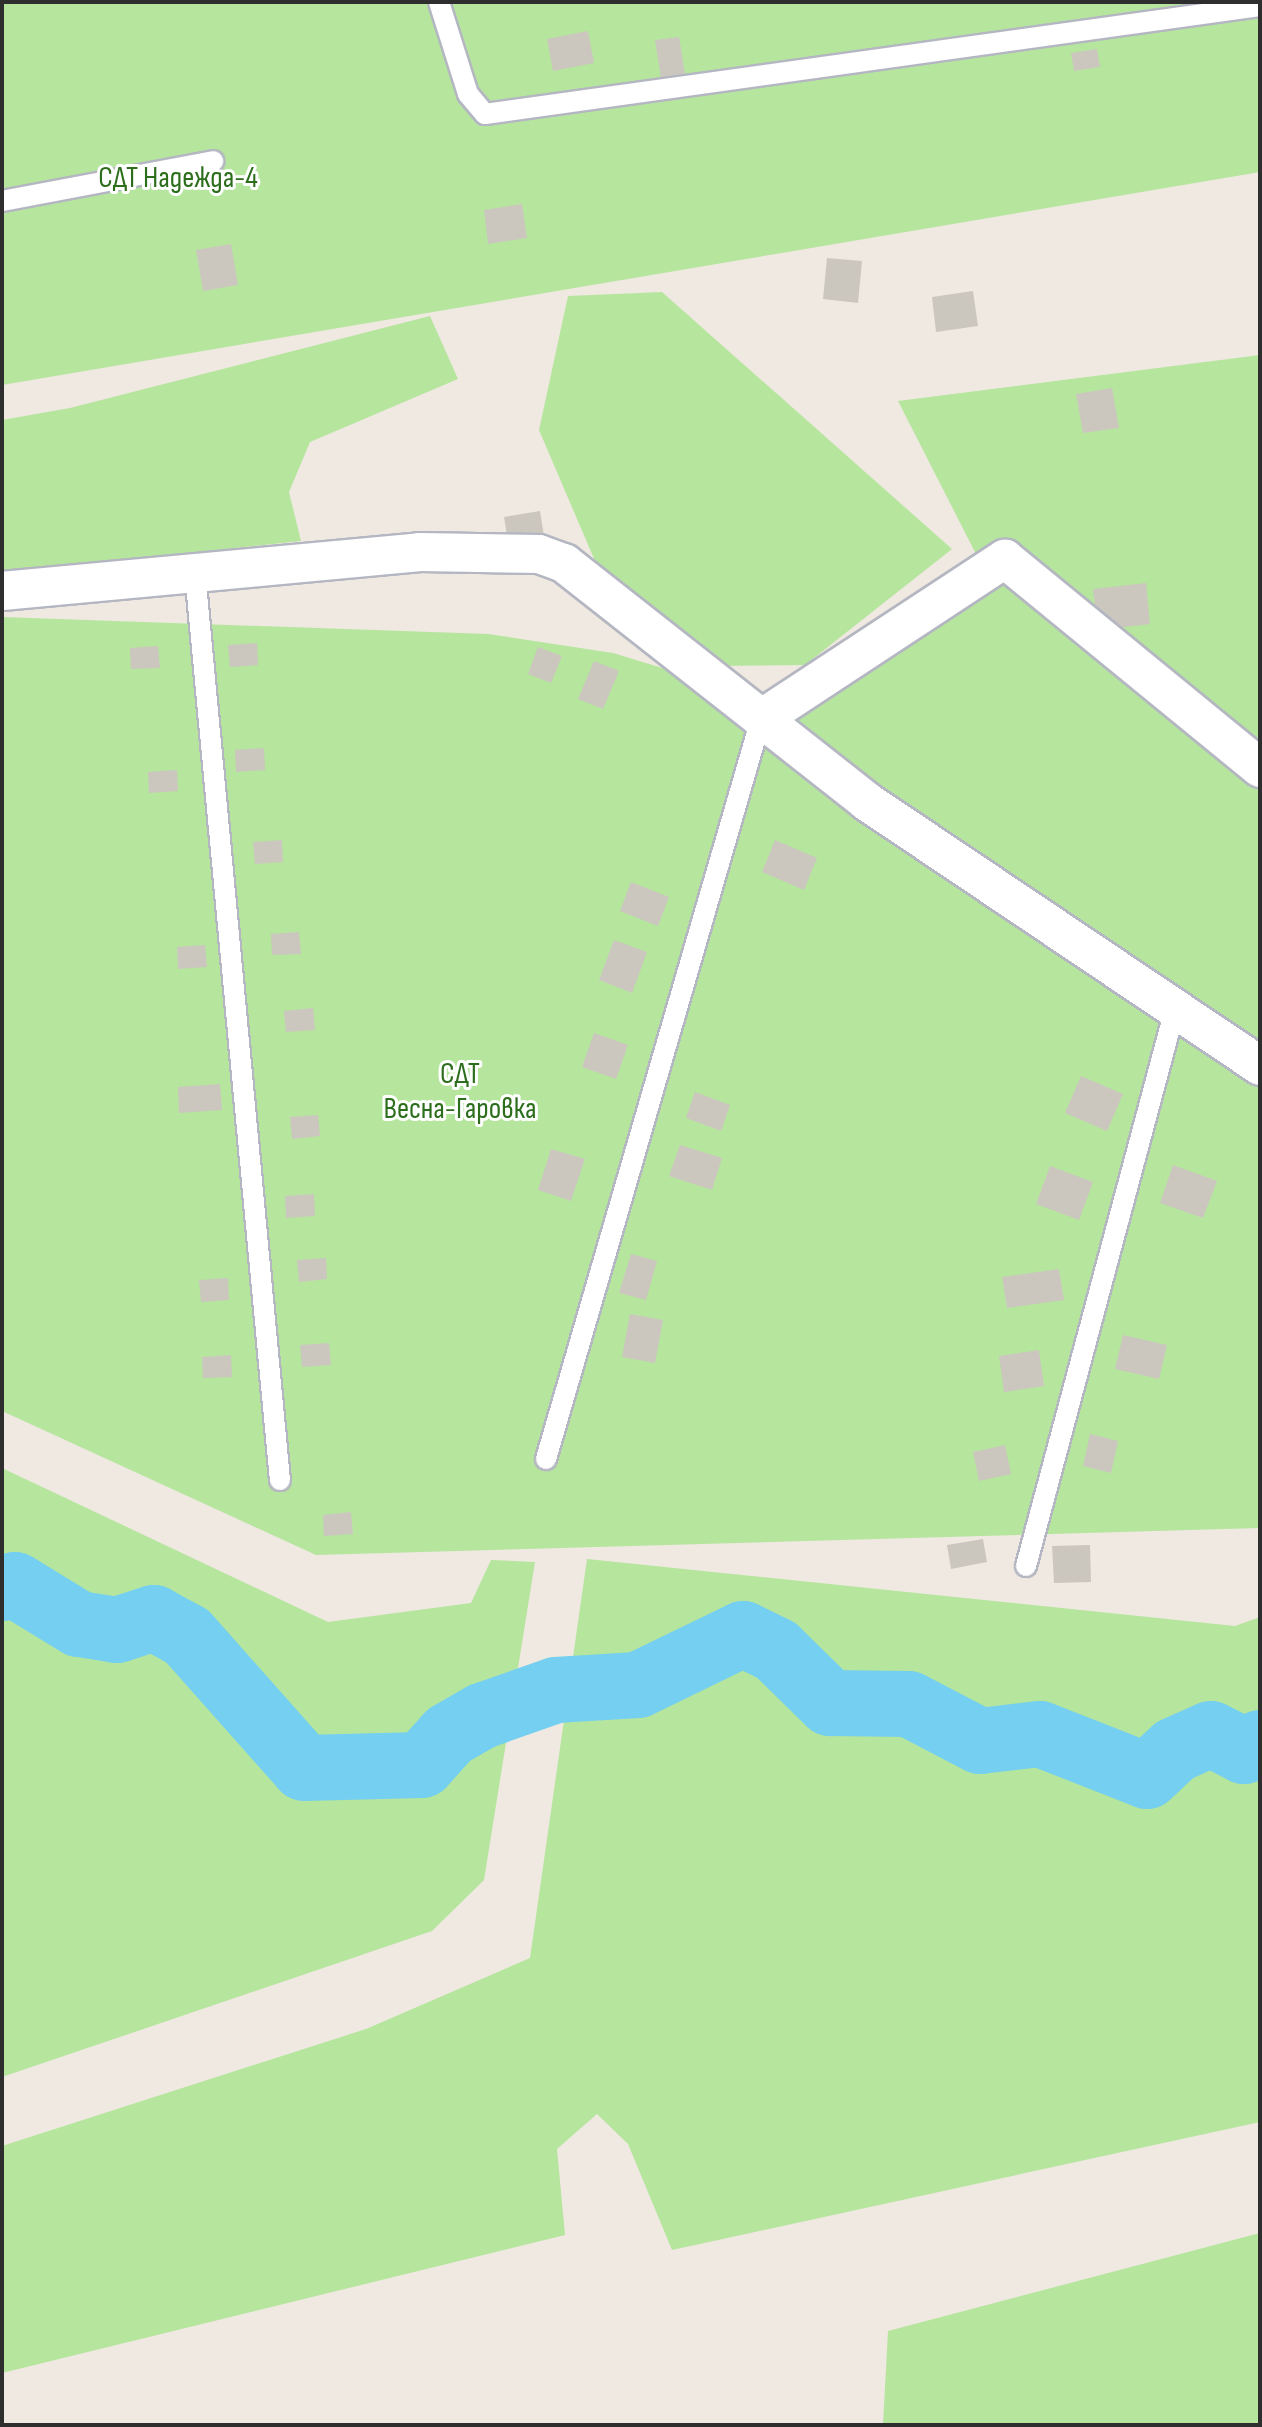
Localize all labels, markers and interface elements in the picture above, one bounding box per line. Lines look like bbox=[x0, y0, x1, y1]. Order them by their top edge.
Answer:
park label: СДТ Надежда-4 bbox=[98, 160, 258, 196]
park label: СДТ Весна-Гаровка bbox=[384, 1056, 536, 1126]

